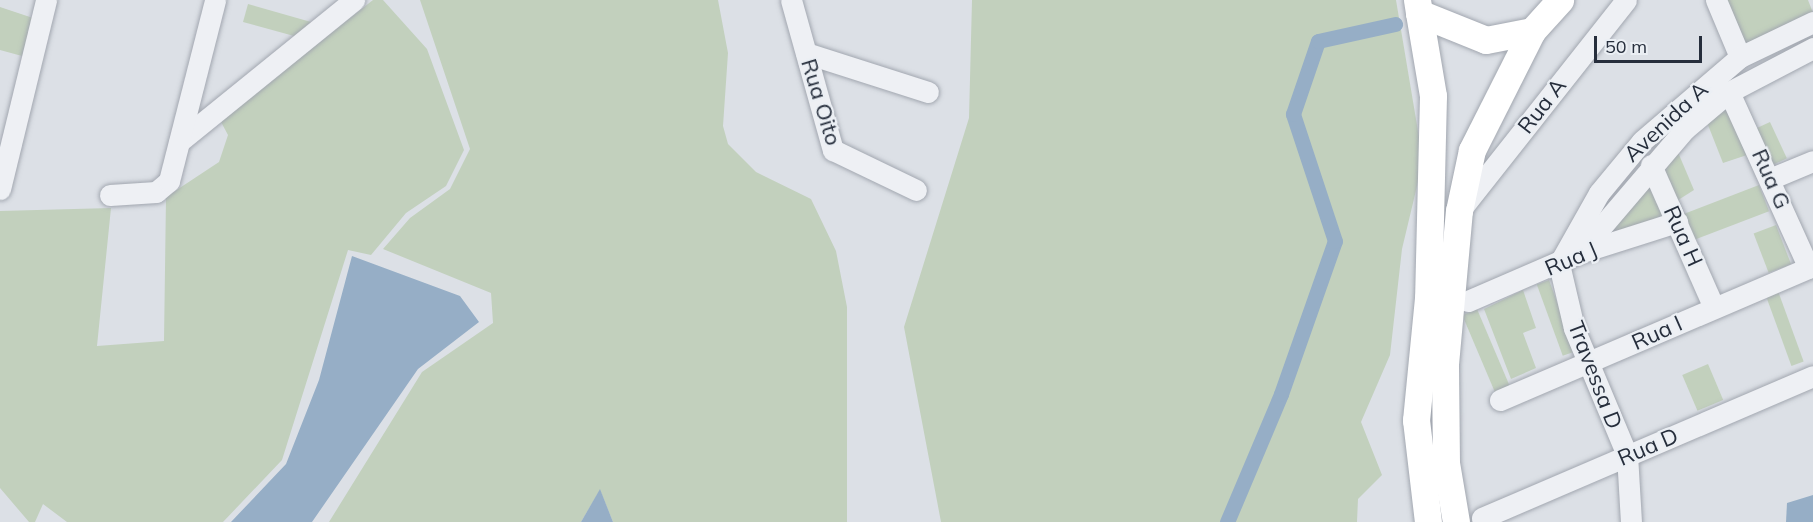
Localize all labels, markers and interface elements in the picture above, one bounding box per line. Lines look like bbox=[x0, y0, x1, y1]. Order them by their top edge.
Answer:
scale bar bbox=[1597, 24, 1705, 62]
text: 50 m bbox=[1605, 35, 1647, 58]
street label: Rua Oito bbox=[795, 55, 847, 149]
street label: Rua A bbox=[1512, 73, 1572, 139]
street label: Avenida A bbox=[1618, 76, 1714, 168]
street label: Rua G bbox=[1746, 145, 1796, 213]
street label: Rua H bbox=[1658, 202, 1708, 270]
street label: Rua J bbox=[1541, 236, 1601, 282]
street label: Rua I bbox=[1628, 310, 1686, 356]
street label: Travessa D bbox=[1562, 317, 1628, 433]
street label: Rua D bbox=[1614, 422, 1682, 472]

